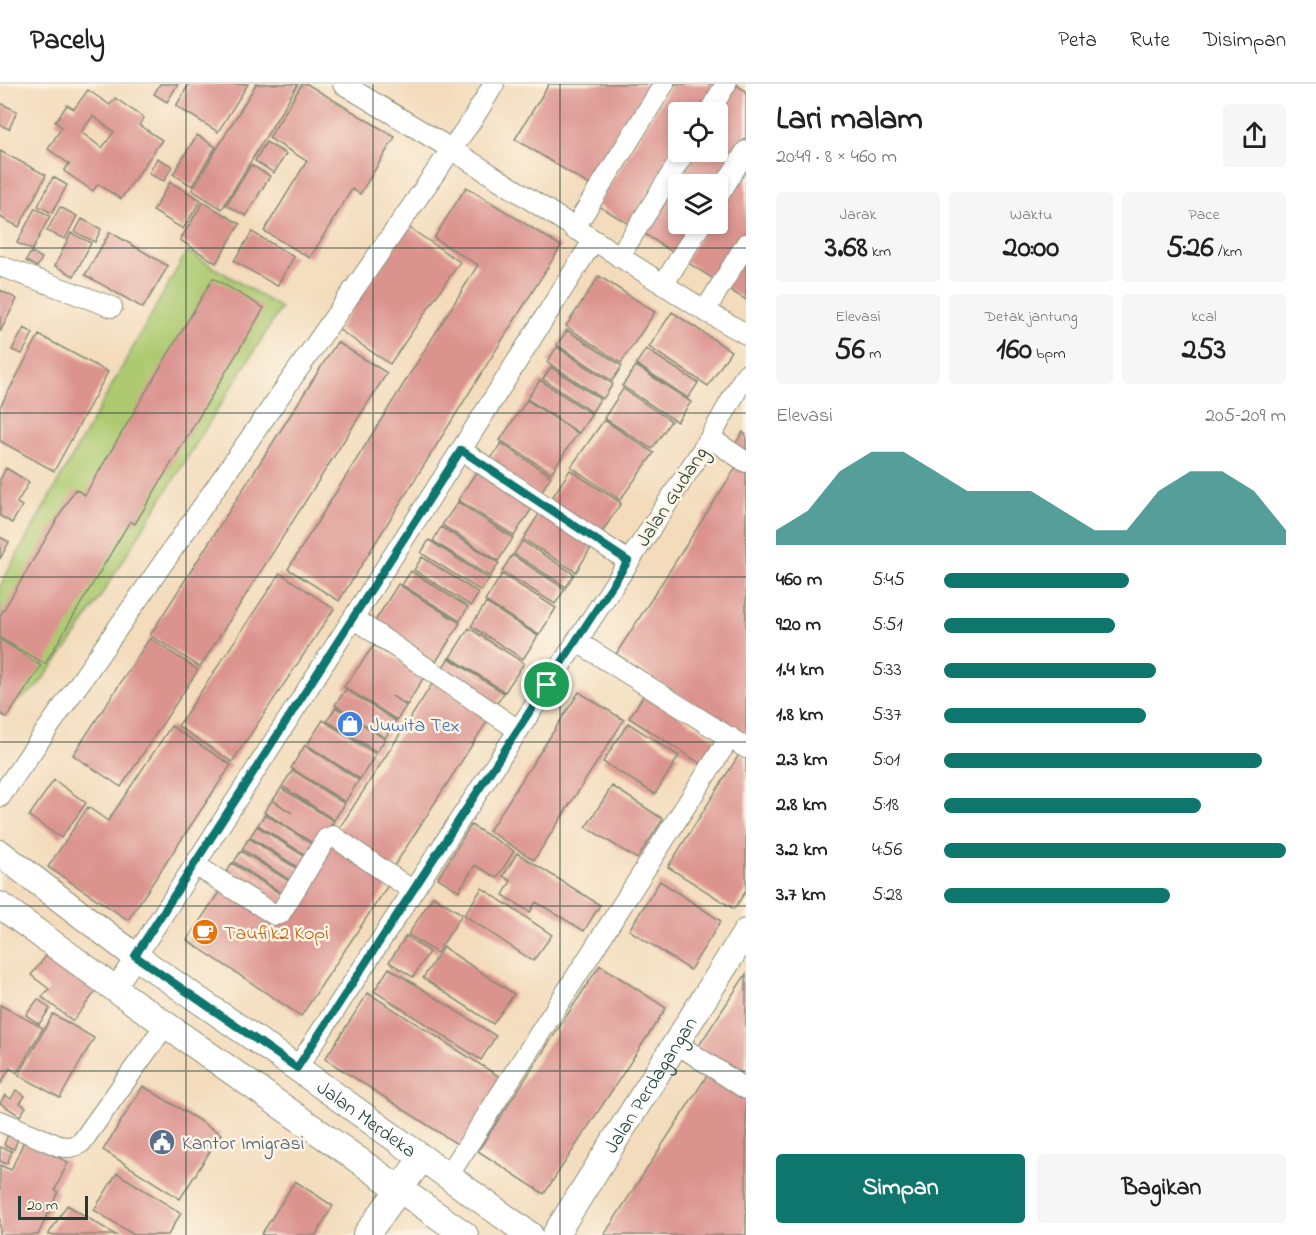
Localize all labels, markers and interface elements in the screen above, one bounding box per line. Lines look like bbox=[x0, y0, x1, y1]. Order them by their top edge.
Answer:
text: Pacely bbox=[30, 21, 105, 62]
text: Peta bbox=[1058, 26, 1097, 56]
text: Rute bbox=[1130, 26, 1170, 56]
text: Disimpan bbox=[1203, 26, 1286, 56]
text: Lari malam bbox=[776, 96, 923, 144]
map controls bbox=[668, 102, 728, 234]
button: locate bbox=[668, 102, 728, 162]
button: share bbox=[1223, 104, 1286, 167]
text: 20:49 · 8 × 460 m bbox=[776, 143, 897, 172]
button: layers bbox=[668, 174, 728, 234]
text: Jarak bbox=[839, 203, 877, 227]
text: Waktu bbox=[1010, 203, 1052, 227]
text: Pace bbox=[1188, 203, 1220, 227]
text: 3.68 bbox=[825, 227, 868, 271]
text: 20:00 bbox=[1003, 227, 1059, 271]
text: 5:26 bbox=[1166, 227, 1214, 271]
text: km bbox=[868, 240, 891, 264]
text: /km bbox=[1214, 240, 1242, 264]
text: Elevasi bbox=[835, 305, 881, 329]
text: Detak jantung bbox=[984, 305, 1078, 329]
text: kcal bbox=[1191, 305, 1217, 329]
text: 56 bbox=[835, 329, 865, 373]
text: 160 bbox=[996, 329, 1032, 373]
text: 253 bbox=[1182, 329, 1226, 373]
text: m bbox=[865, 342, 881, 366]
text: bpm bbox=[1032, 342, 1066, 366]
text: Elevasi bbox=[776, 402, 833, 431]
text: 205–209 m bbox=[1205, 402, 1286, 431]
street label: Jalan Gudang bbox=[630, 441, 717, 554]
text: 460 m bbox=[776, 566, 822, 595]
text: 5:45 bbox=[872, 566, 905, 595]
text: 920 m bbox=[776, 611, 821, 640]
text: 5:51 bbox=[872, 611, 903, 640]
text: 1.4 km bbox=[776, 656, 824, 685]
text: 5:33 bbox=[872, 656, 902, 685]
pin bbox=[521, 659, 572, 710]
icon: arrive bbox=[530, 668, 563, 701]
text: 1.8 km bbox=[776, 701, 823, 730]
text: 5:37 bbox=[872, 701, 902, 730]
shop icon: Juwita Tex bbox=[335, 709, 365, 739]
place label: Juwita Tex bbox=[370, 712, 460, 741]
text: 2.3 km bbox=[776, 746, 828, 775]
text: 5:01 bbox=[872, 746, 900, 775]
text: 2.8 km bbox=[776, 791, 827, 820]
text: 5:18 bbox=[872, 791, 899, 820]
text: 3.2 km bbox=[776, 836, 828, 865]
text: 4:56 bbox=[872, 836, 902, 865]
text: 3.7 km bbox=[776, 881, 826, 910]
text: 5:28 bbox=[872, 881, 903, 910]
cafe icon: Taufik2 Kopi bbox=[190, 917, 220, 947]
place label: Taufik2 Kopi bbox=[224, 920, 329, 949]
street label: Jalan Perdagangan bbox=[598, 1012, 706, 1160]
street label: Jalan Merdeka bbox=[310, 1074, 422, 1166]
public building icon: Kantor Imigrasi bbox=[147, 1127, 177, 1157]
place label: Kantor Imigrasi bbox=[182, 1130, 304, 1160]
button: Simpan bbox=[776, 1154, 1025, 1223]
button: Bagikan bbox=[1037, 1154, 1286, 1223]
scale bar bbox=[18, 1193, 88, 1220]
text: 20 m bbox=[27, 1194, 58, 1218]

